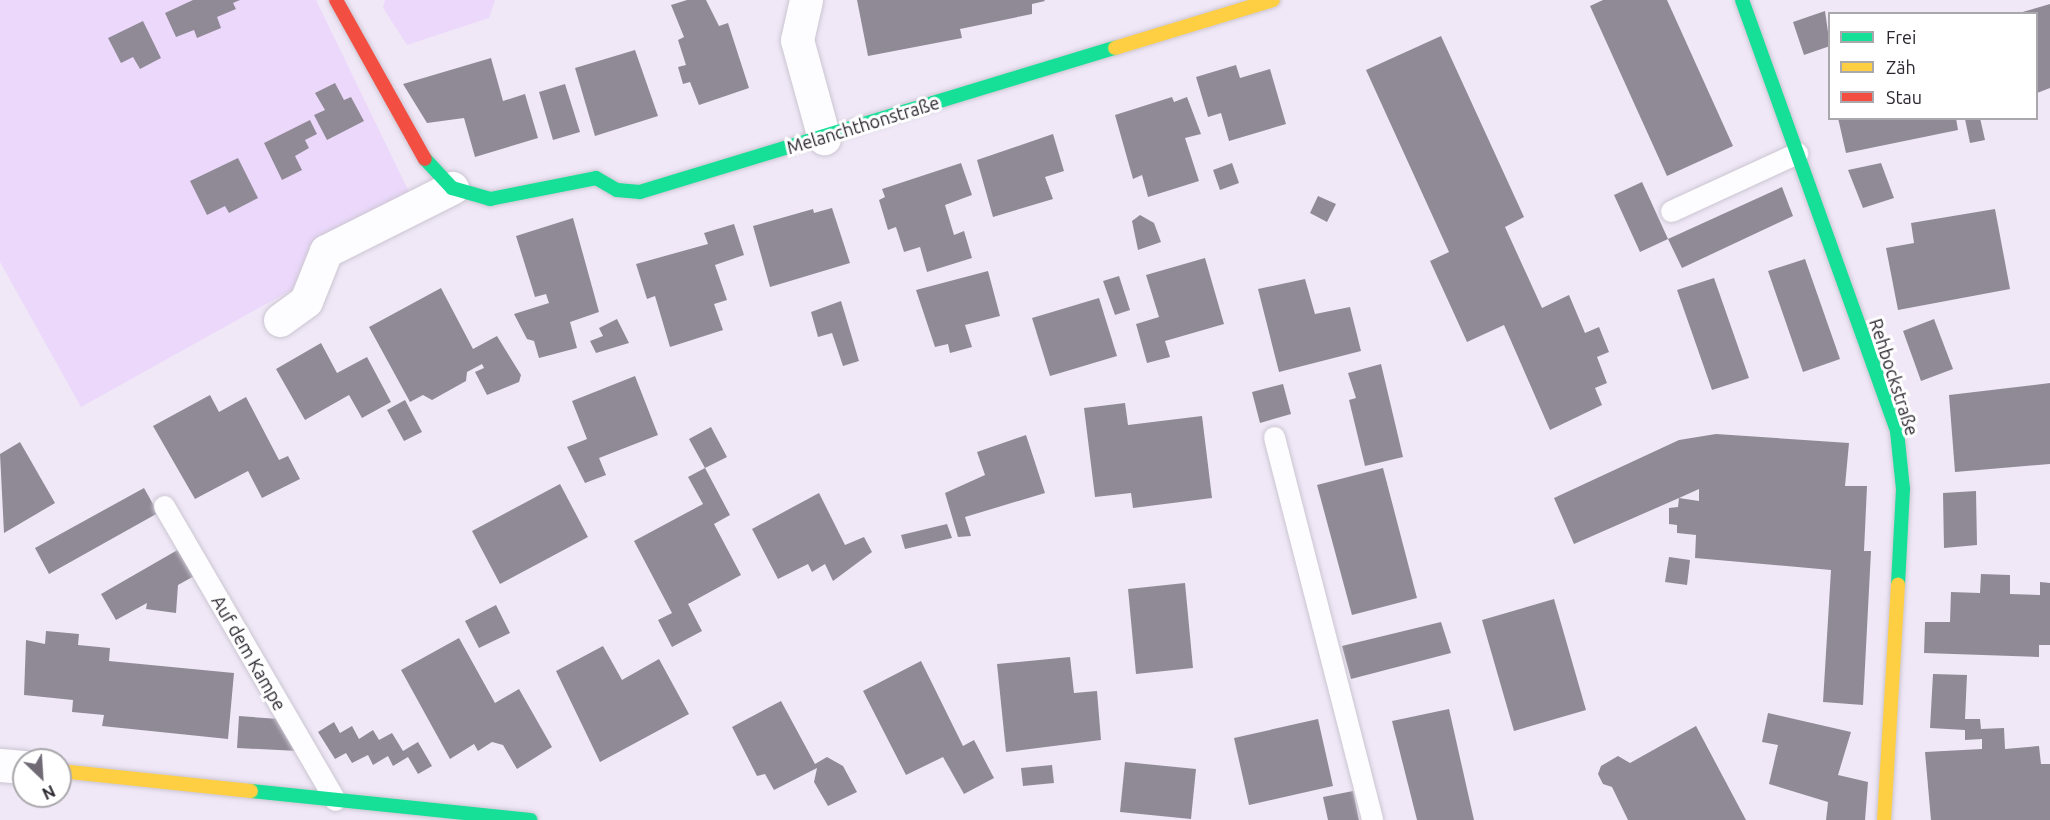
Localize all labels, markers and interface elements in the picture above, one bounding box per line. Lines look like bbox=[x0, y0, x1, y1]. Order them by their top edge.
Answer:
legend bbox=[1828, 12, 2038, 120]
text: Frei bbox=[1886, 27, 1916, 47]
text: Zäh bbox=[1886, 57, 1916, 77]
text: Stau bbox=[1886, 87, 1922, 107]
street label: Melanchthonstraße bbox=[784, 92, 942, 158]
street label: Rehbockstraße bbox=[1865, 316, 1923, 438]
street label: Auf dem Kampe bbox=[207, 592, 291, 714]
north arrow bbox=[12, 748, 72, 808]
text: N bbox=[40, 782, 58, 803]

